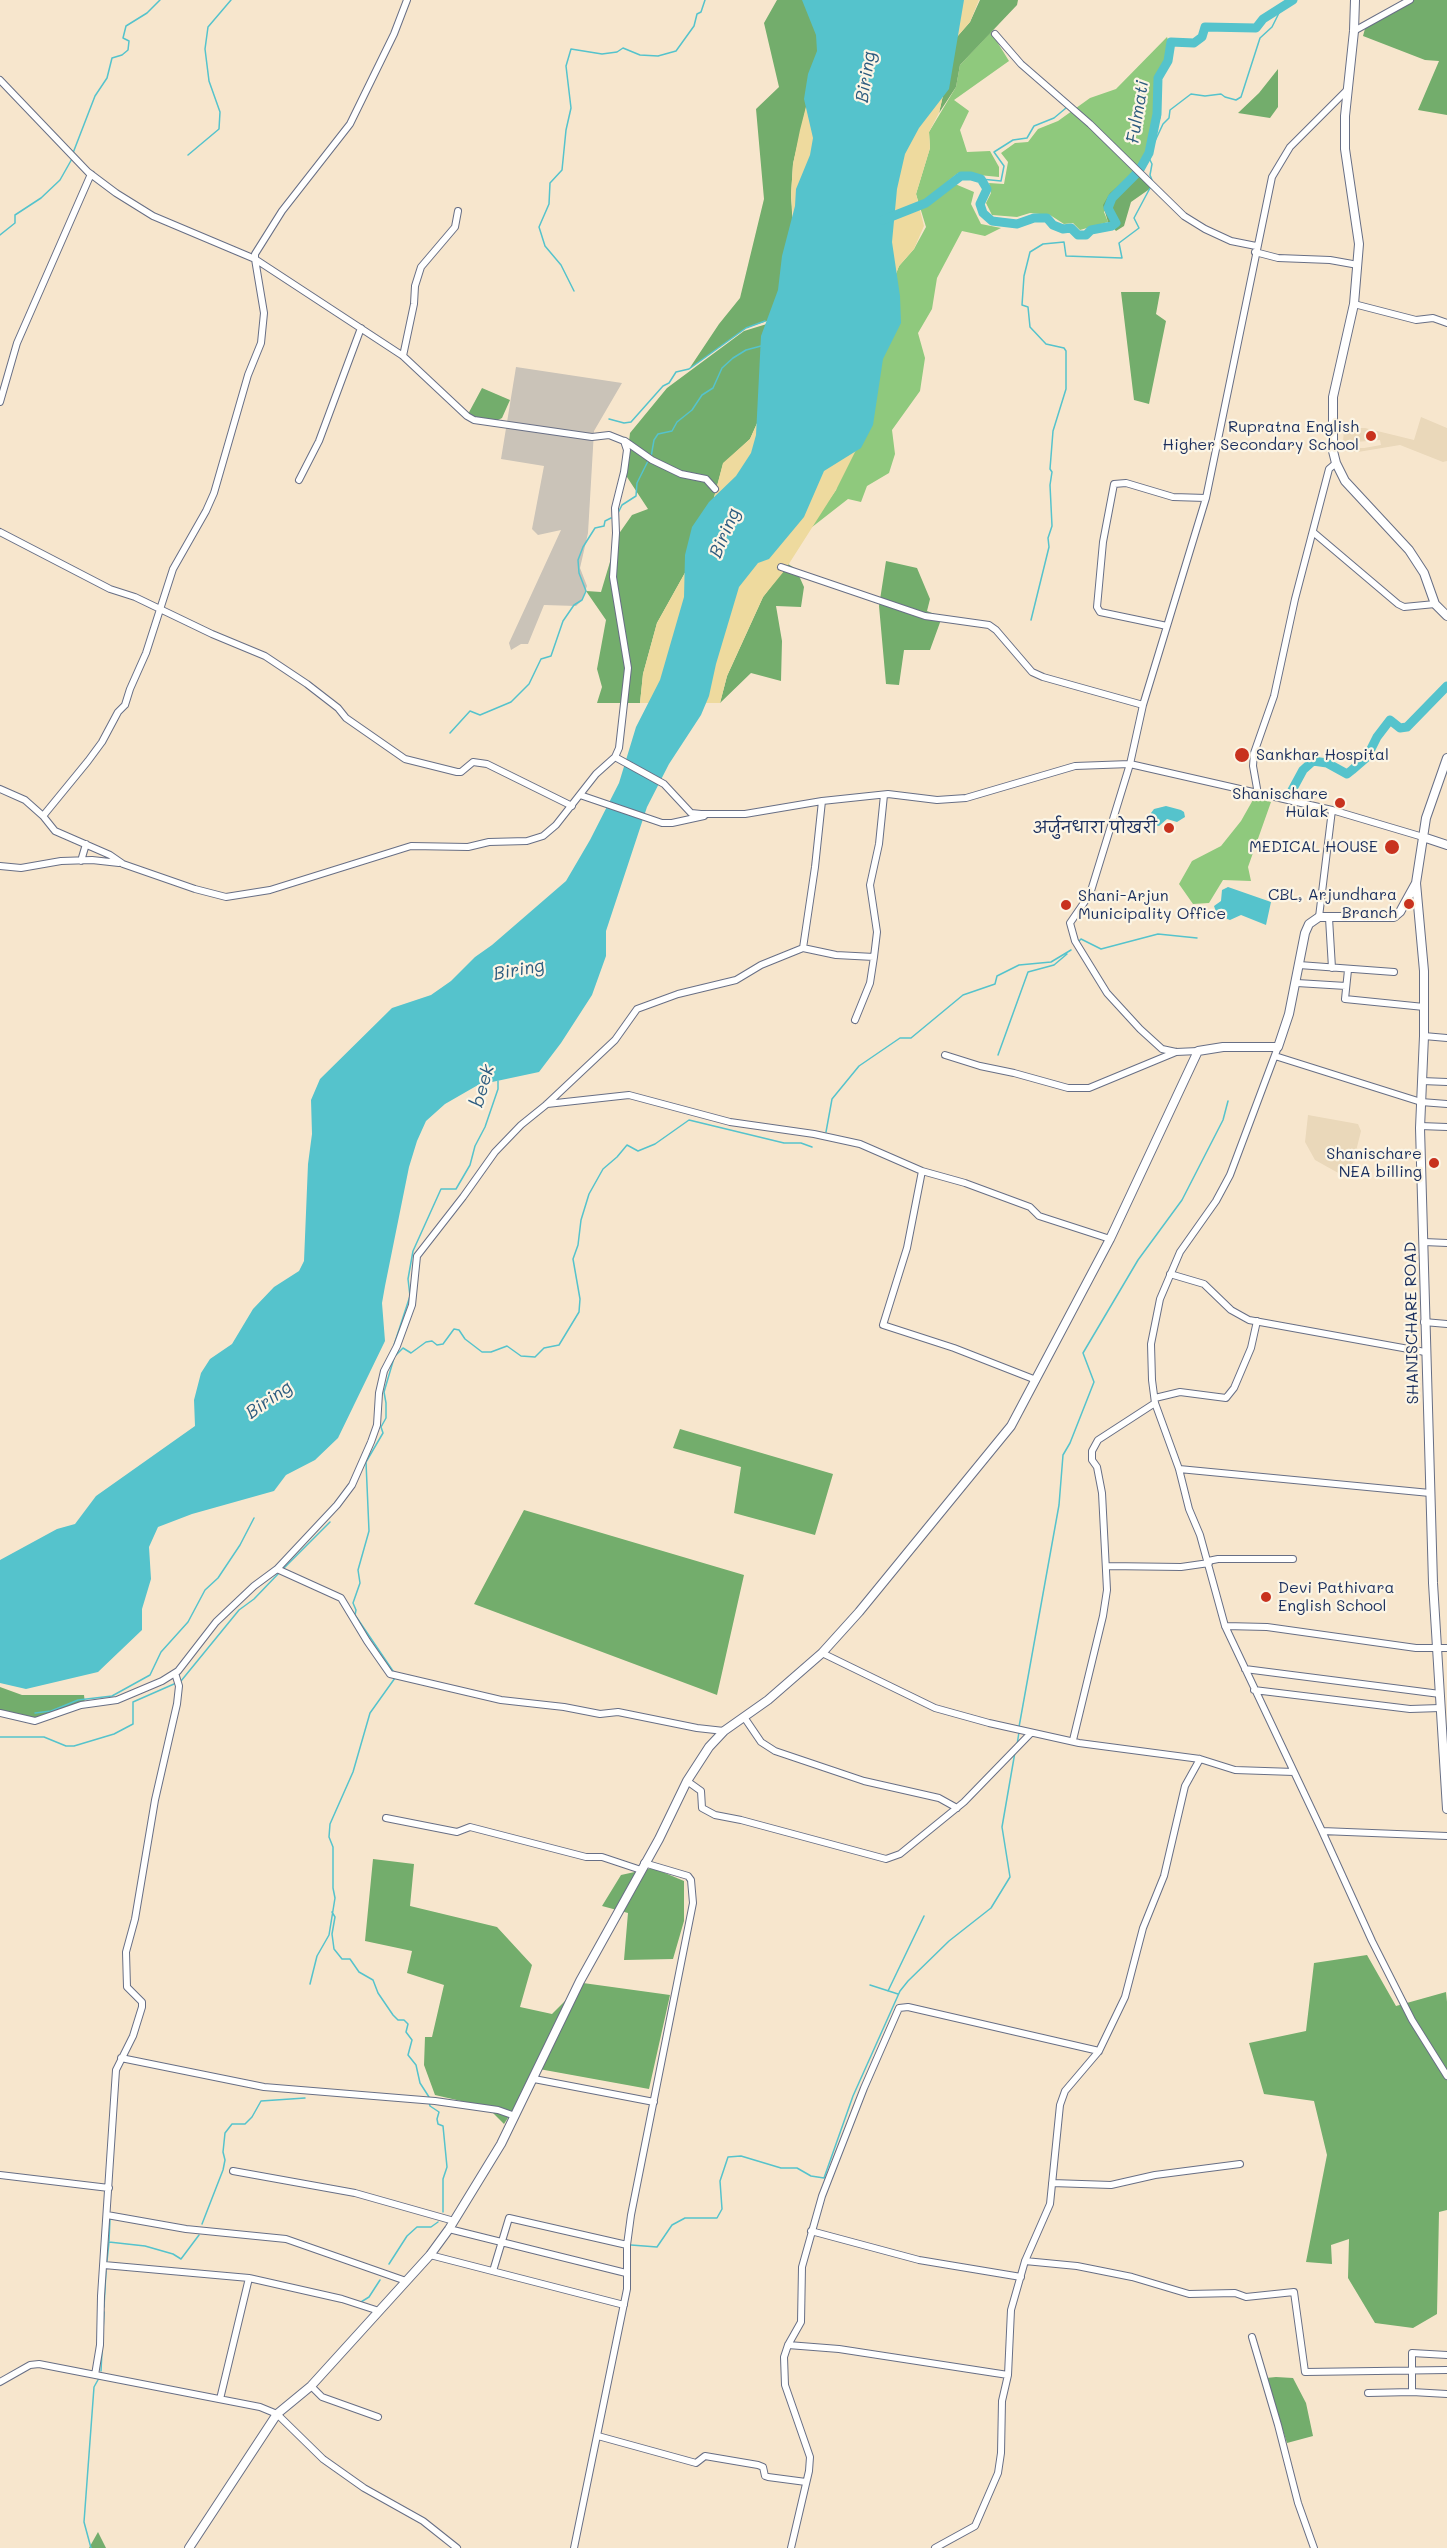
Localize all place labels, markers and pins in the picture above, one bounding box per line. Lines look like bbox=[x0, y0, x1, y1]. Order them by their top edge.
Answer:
place label: Rupratna English Higher Secondary School bbox=[1163, 417, 1359, 455]
marker: Rupratna English Higher Secondary School bbox=[1364, 429, 1378, 443]
place label: Sankhar Hospital bbox=[1256, 745, 1389, 765]
marker: Sankhar Hospital bbox=[1233, 746, 1251, 764]
place label: Shanischare Hulak bbox=[1232, 784, 1328, 822]
marker: Shanischare Hulak bbox=[1333, 796, 1347, 810]
place label: अर्जुनधारा पोखरी bbox=[1032, 818, 1157, 838]
marker: अर्जुनधारा पोखरी bbox=[1162, 821, 1176, 835]
place label: MEDICAL HOUSE bbox=[1249, 837, 1378, 857]
marker: MEDICAL HOUSE bbox=[1383, 838, 1401, 856]
place label: CBL, Arjundhara Branch bbox=[1268, 885, 1397, 923]
place label: Shani-Arjun Municipality Office bbox=[1078, 886, 1226, 924]
marker: CBL, Arjundhara Branch bbox=[1402, 897, 1416, 911]
marker: Shani-Arjun Municipality Office bbox=[1059, 898, 1073, 912]
place label: Shanischare NEA billing bbox=[1326, 1144, 1422, 1182]
marker: Shanischare NEA billing bbox=[1427, 1156, 1441, 1170]
place label: Devi Pathivara English School bbox=[1278, 1578, 1395, 1616]
marker: Devi Pathivara English School bbox=[1259, 1590, 1273, 1604]

